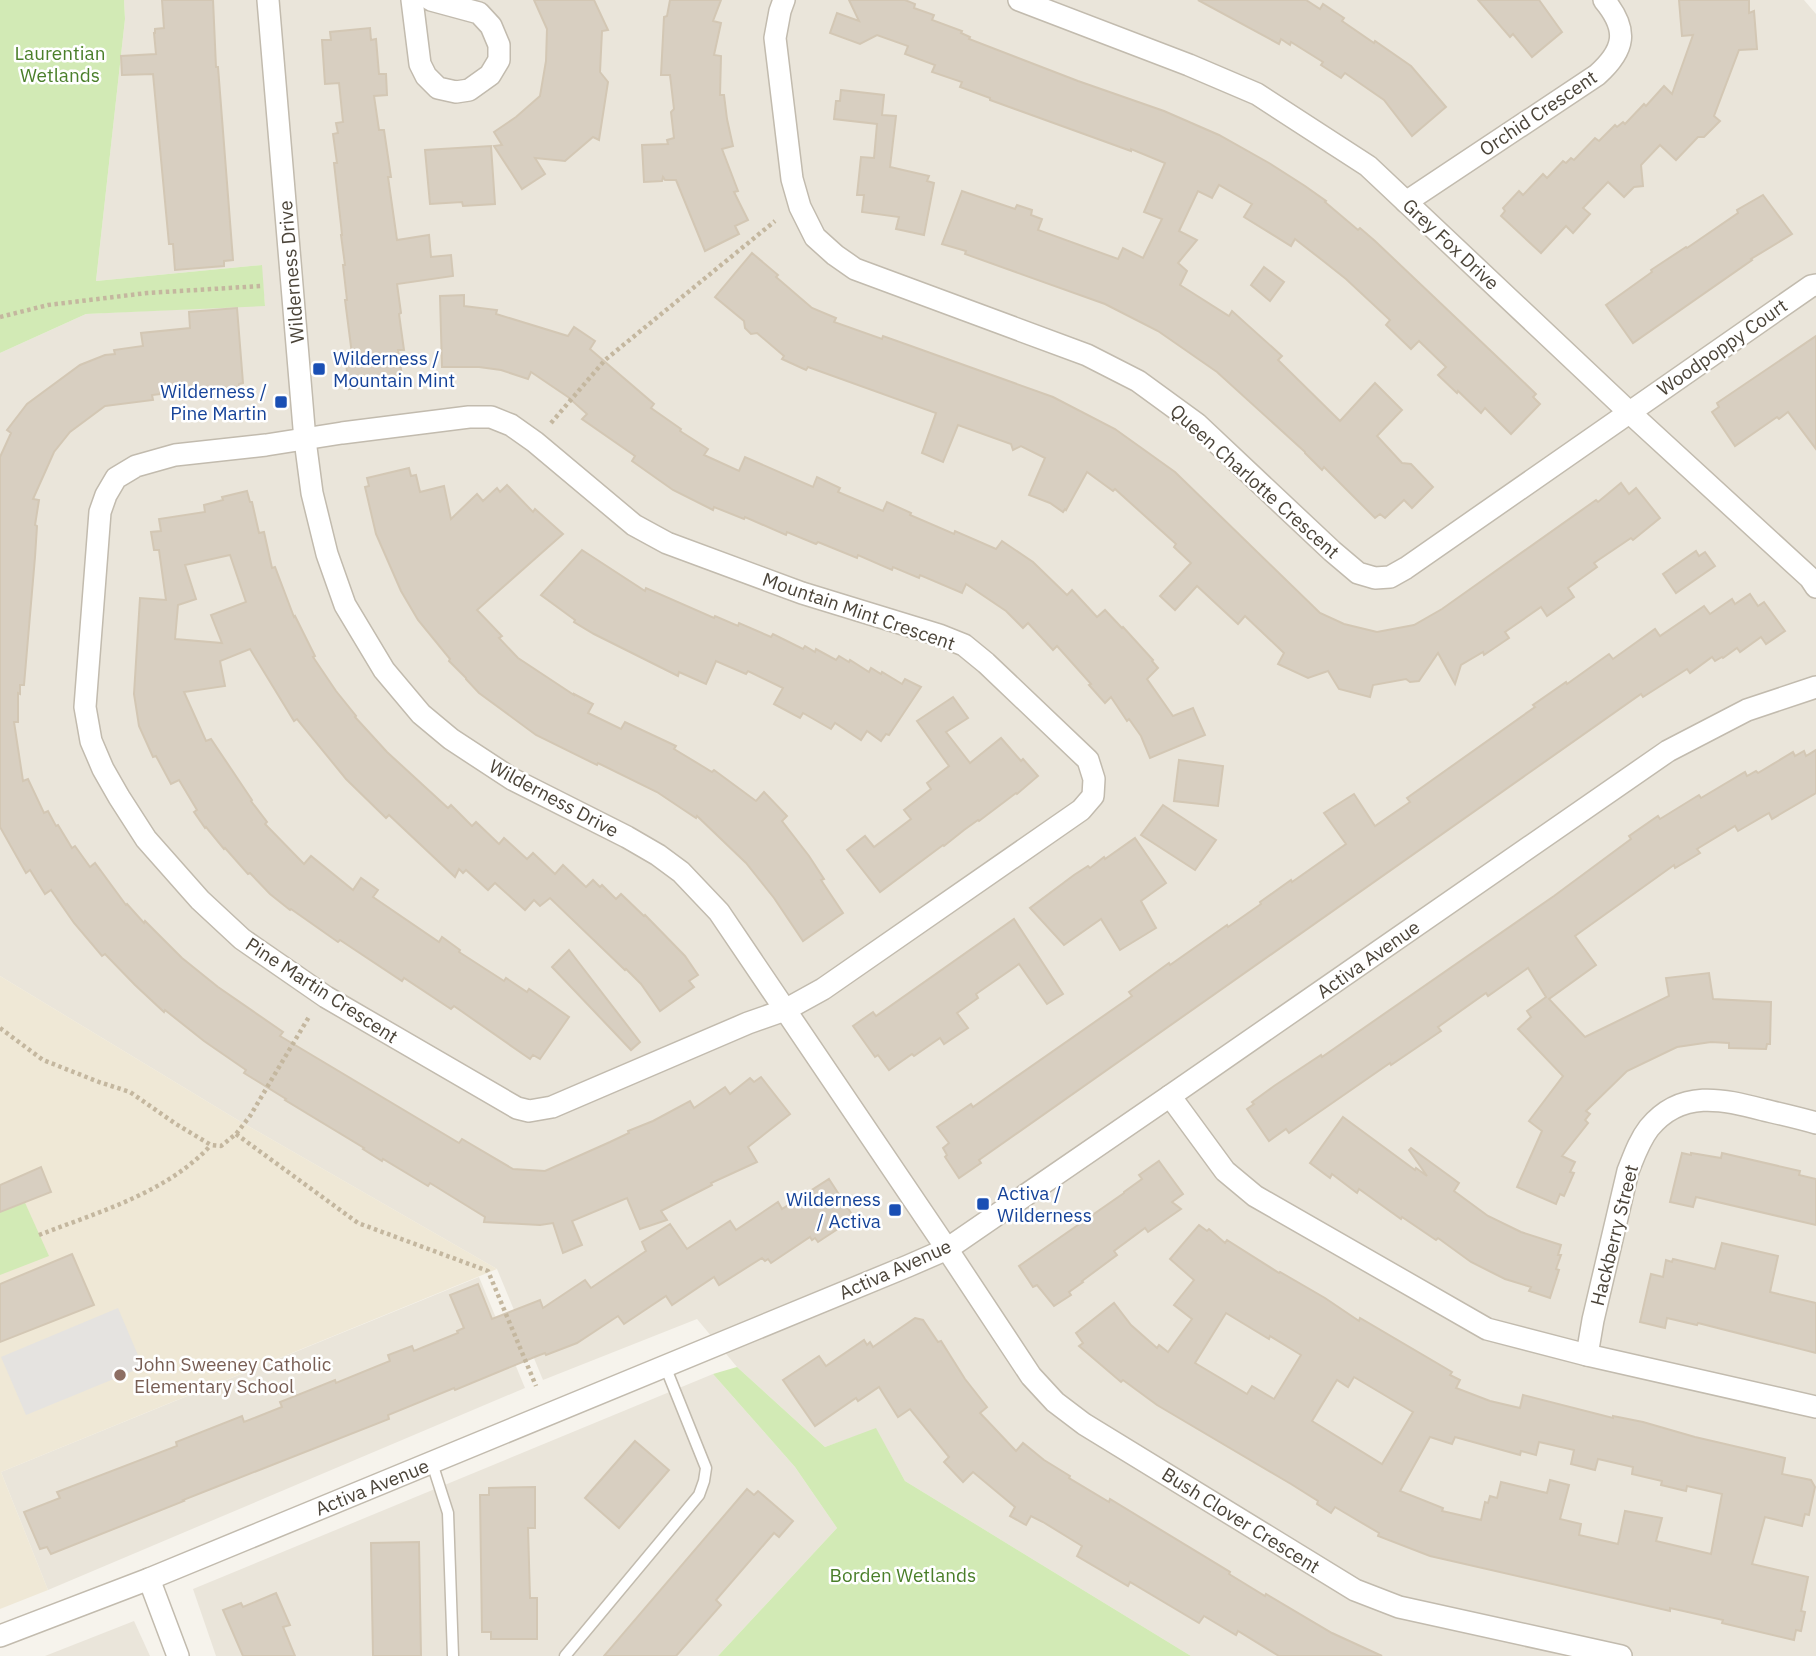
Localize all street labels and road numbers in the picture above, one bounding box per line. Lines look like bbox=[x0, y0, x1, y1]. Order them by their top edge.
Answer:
street label: Orchid Crescent bbox=[1475, 65, 1601, 161]
street label: Grey Fox Drive bbox=[1398, 193, 1504, 295]
street label: Wilderness Drive bbox=[273, 199, 309, 345]
street label: Woodpoppy Court bbox=[1652, 293, 1792, 401]
street label: Queen Charlotte Crescent bbox=[1165, 399, 1345, 563]
street label: Mountain Mint Crescent bbox=[759, 567, 959, 655]
street label: Wilderness Drive bbox=[485, 754, 623, 842]
street label: Activa Avenue bbox=[1312, 915, 1424, 1003]
street label: Pine Martin Crescent bbox=[241, 932, 403, 1048]
street label: Hackberry Street bbox=[1585, 1162, 1643, 1308]
street label: Activa Avenue bbox=[835, 1234, 955, 1304]
street label: Activa Avenue bbox=[312, 1453, 432, 1521]
street label: Bush Clover Crescent bbox=[1157, 1462, 1325, 1578]

